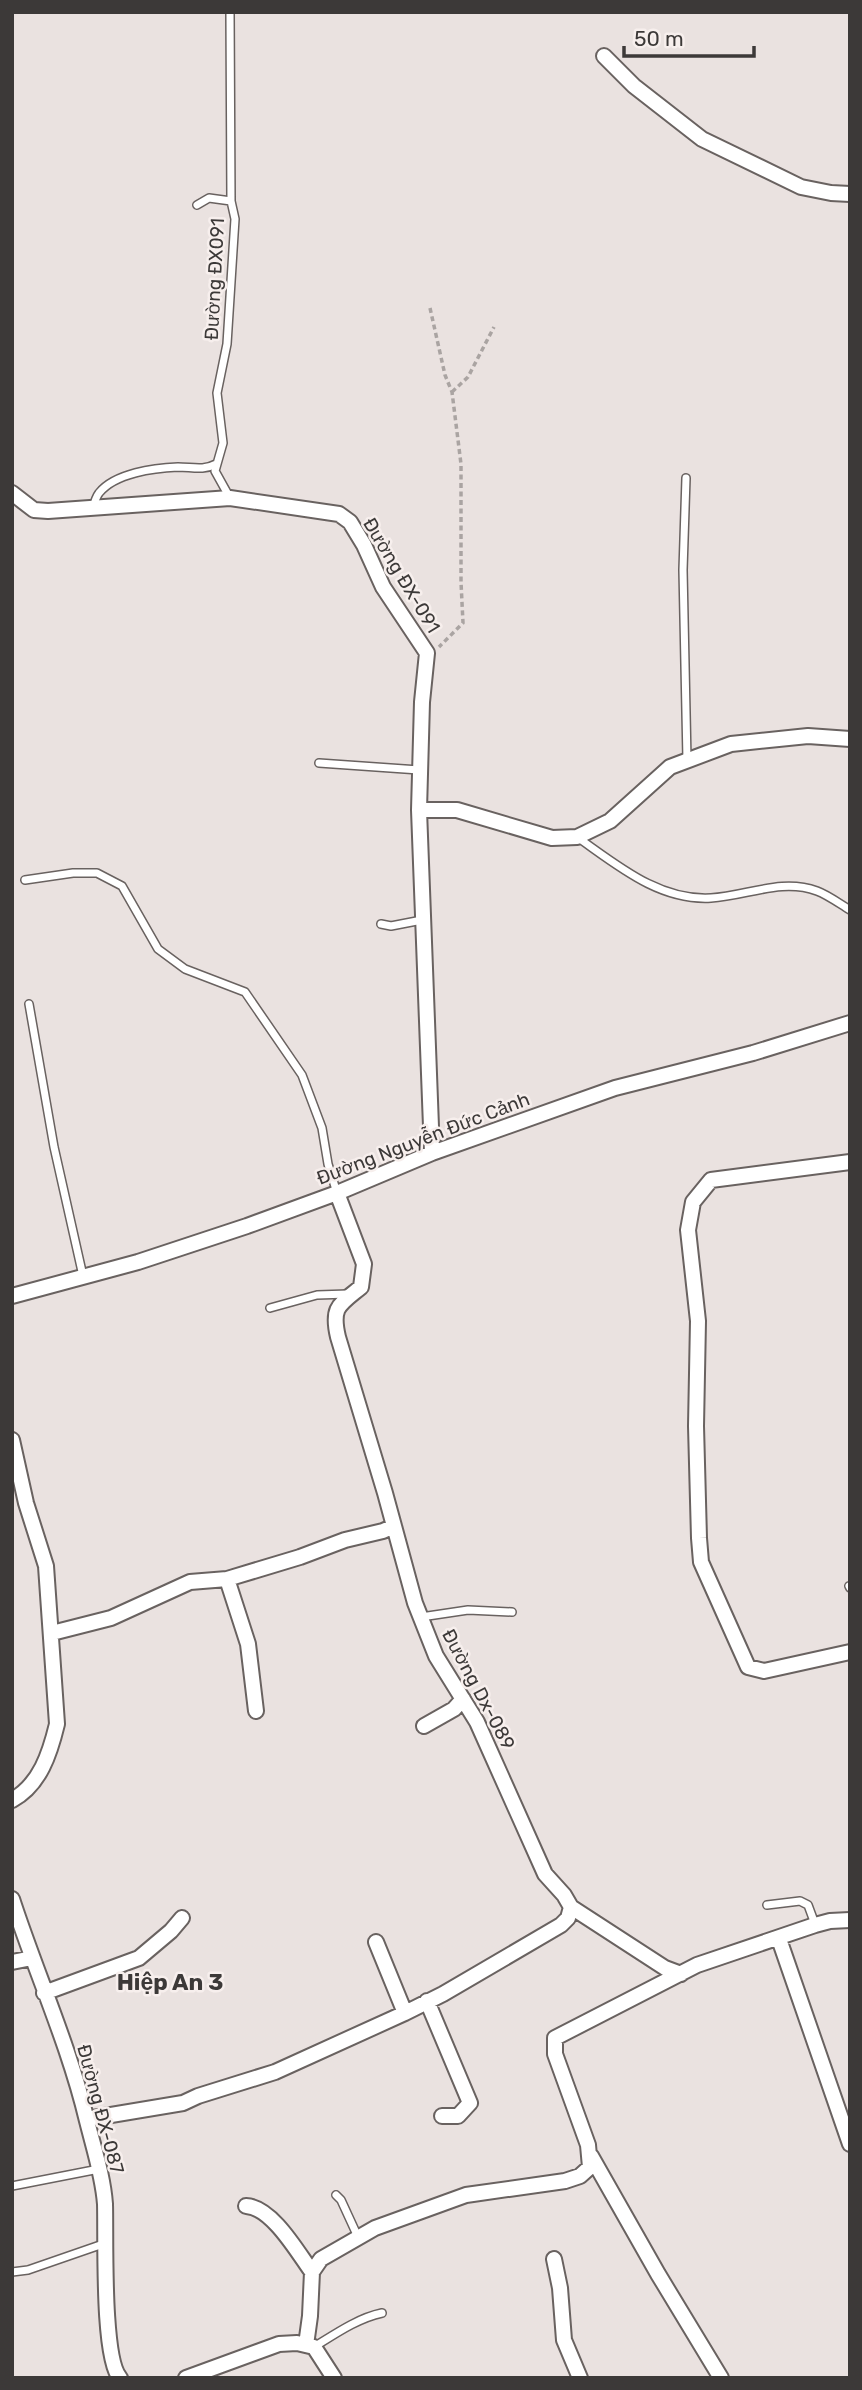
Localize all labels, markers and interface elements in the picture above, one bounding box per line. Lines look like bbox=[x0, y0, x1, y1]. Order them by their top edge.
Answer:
scale bar bbox=[624, 14, 754, 58]
text: 50 m bbox=[634, 26, 684, 51]
street label: Đường ĐX091 bbox=[200, 217, 229, 341]
street label: Đường ĐX-091 bbox=[358, 513, 445, 637]
street label: Đường Nguyễn Đức Cảnh bbox=[313, 1087, 533, 1190]
street label: Đường Dx-089 bbox=[437, 1625, 520, 1753]
district label: Hiệp An 3 bbox=[117, 1968, 223, 1996]
street label: Đường ĐX-087 bbox=[72, 2042, 129, 2177]

